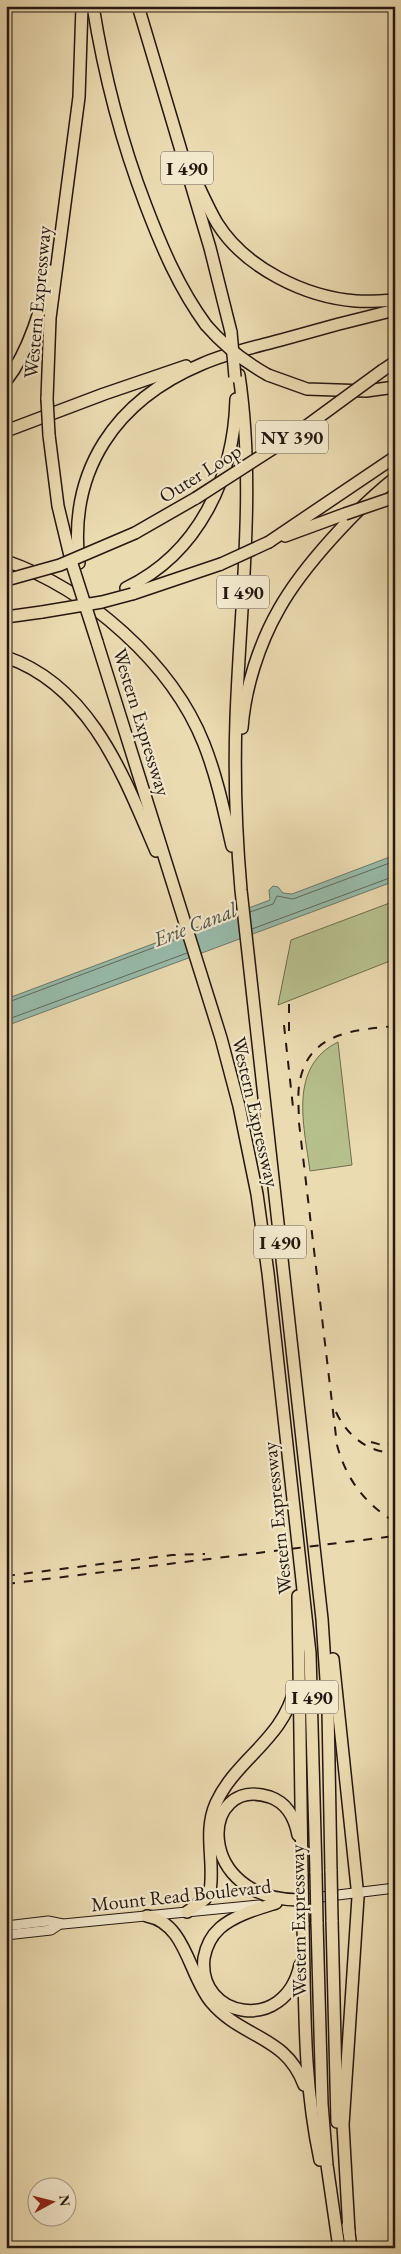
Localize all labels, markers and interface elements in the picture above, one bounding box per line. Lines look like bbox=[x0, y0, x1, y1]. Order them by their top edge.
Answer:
road number: I 490 bbox=[161, 152, 213, 184]
street label: Western Expressway bbox=[17, 224, 57, 380]
road number: NY 390 bbox=[256, 421, 328, 454]
street label: Outer Loop bbox=[154, 437, 246, 509]
road number: I 490 bbox=[217, 576, 269, 608]
street label: Western Expressway bbox=[107, 645, 177, 799]
water label: Erie Canal bbox=[148, 895, 242, 953]
street label: Western Expressway bbox=[226, 1034, 286, 1190]
road number: I 490 bbox=[254, 1226, 306, 1258]
street label: Western Expressway bbox=[256, 1440, 298, 1596]
road number: I 490 bbox=[286, 1680, 338, 1714]
street label: Western Expressway bbox=[284, 1844, 312, 1998]
street label: Mount Read Boulevard bbox=[90, 1873, 273, 1917]
north arrow bbox=[28, 2176, 78, 2226]
text: N bbox=[55, 2194, 75, 2208]

